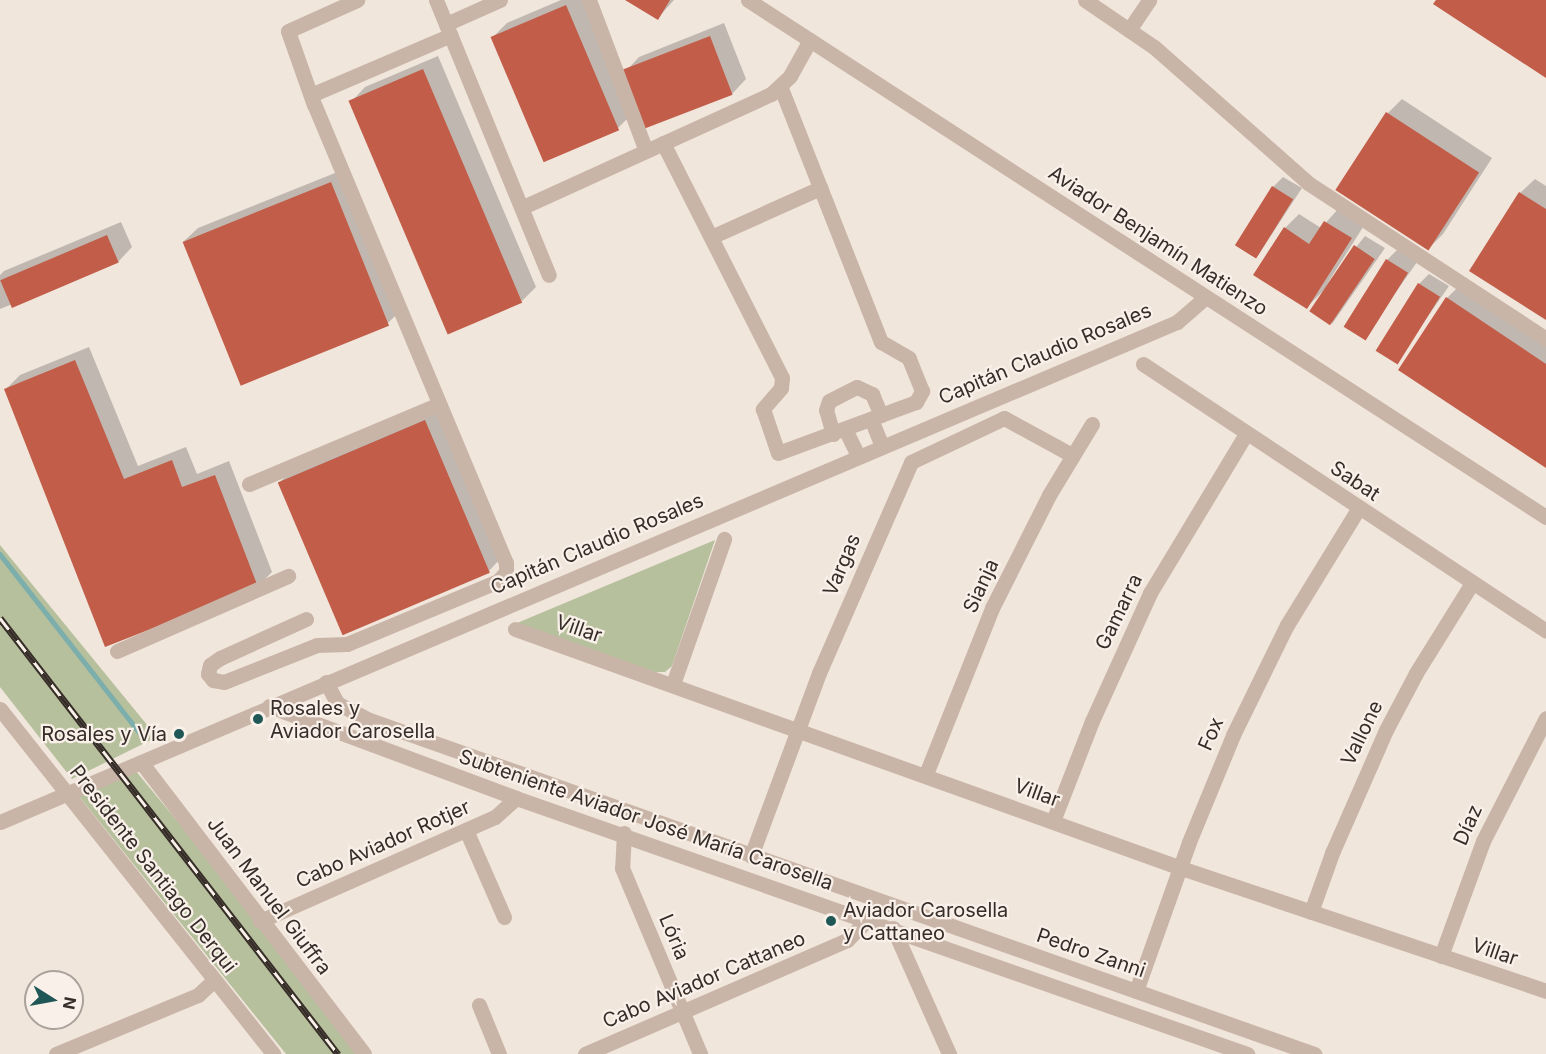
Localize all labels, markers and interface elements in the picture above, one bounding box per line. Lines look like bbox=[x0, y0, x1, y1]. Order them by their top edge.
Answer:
street label: Aviador Benjamín Matienzo bbox=[1044, 161, 1272, 321]
street label: Capitán Claudio Rosales bbox=[935, 298, 1155, 410]
street label: Sabat bbox=[1326, 456, 1384, 506]
street label: Capitán Claudio Rosales bbox=[487, 488, 707, 600]
street label: Vargas bbox=[818, 530, 866, 600]
street label: Sianja bbox=[958, 555, 1004, 617]
street label: Gamarra bbox=[1090, 570, 1148, 654]
street label: Villar bbox=[553, 610, 605, 648]
place label: Rosales y Aviador Carosella bbox=[270, 696, 435, 743]
street label: Vallone bbox=[1336, 697, 1388, 769]
marker: Rosales y Aviador Carosella bbox=[251, 712, 265, 726]
street label: Fox bbox=[1193, 714, 1229, 754]
place label: Rosales y Vía bbox=[41, 722, 167, 746]
marker: Rosales y Vía bbox=[172, 727, 186, 741]
street label: Subteniente Aviador José María Carosella bbox=[456, 745, 836, 895]
street label: Presidente Santiago Derqui bbox=[64, 760, 242, 978]
street label: Villar bbox=[1011, 774, 1063, 812]
street label: Cabo Aviador Rotjer bbox=[292, 795, 474, 893]
street label: Díaz bbox=[1449, 801, 1487, 849]
street label: Juan Manuel Giuffra bbox=[202, 812, 336, 980]
place label: Aviador Carosella y Cattaneo bbox=[843, 898, 1008, 945]
street label: Lória bbox=[654, 911, 694, 963]
marker: Aviador Carosella y Cattaneo bbox=[824, 914, 838, 928]
street label: Pedro Zanni bbox=[1033, 923, 1149, 983]
street label: Cabo Aviador Cattaneo bbox=[599, 926, 809, 1034]
street label: Villar bbox=[1469, 933, 1521, 971]
north arrow bbox=[24, 970, 84, 1030]
text: N bbox=[59, 995, 81, 1011]

